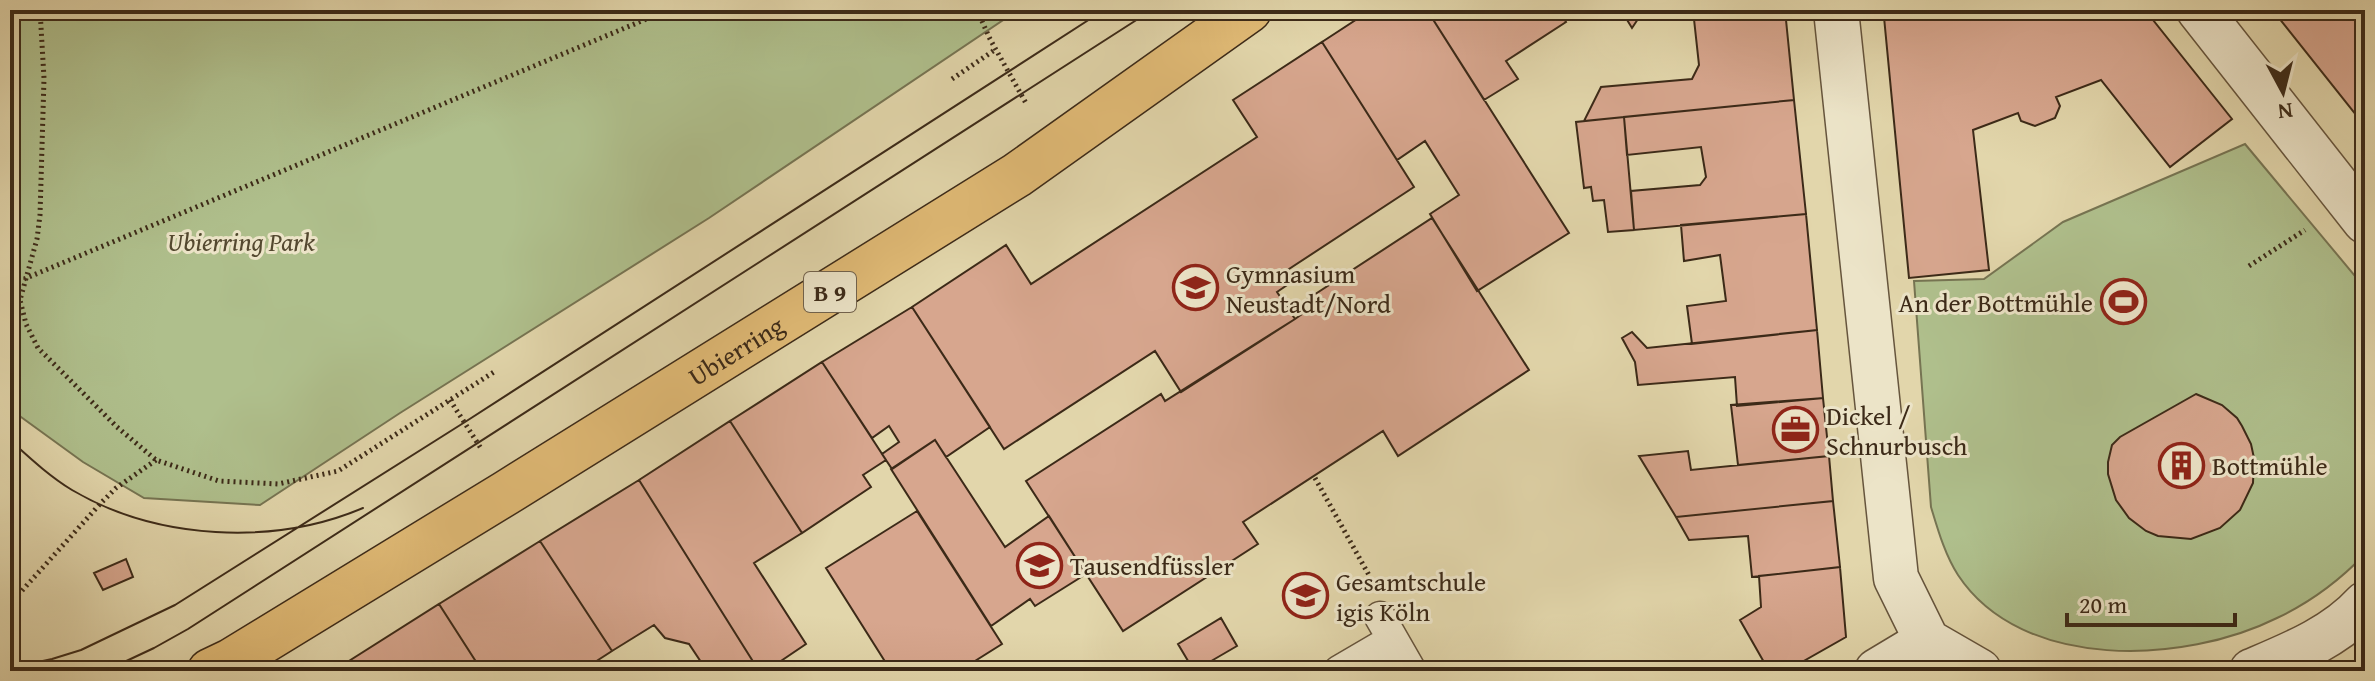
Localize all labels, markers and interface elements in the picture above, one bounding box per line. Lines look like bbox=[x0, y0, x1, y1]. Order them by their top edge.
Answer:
north arrow bbox=[2243, 52, 2323, 132]
text: N bbox=[2276, 95, 2295, 129]
park label: Ubierring Park bbox=[167, 222, 315, 261]
place label: Gymnasium Neustadt/Nord bbox=[1226, 254, 1391, 323]
school or university icon: Gymnasium Neustadt/Nord bbox=[1171, 264, 1219, 312]
road number: B 9 bbox=[804, 272, 856, 312]
sports icon: An der Bottmühle bbox=[2100, 278, 2148, 326]
place label: An der Bottmühle bbox=[1899, 283, 2093, 322]
street label: Ubierring bbox=[680, 305, 791, 395]
place label: Dickel / Schnurbusch bbox=[1826, 396, 1968, 465]
office icon: Dickel / Schnurbusch bbox=[1771, 406, 1819, 454]
building icon: Bottmühle bbox=[2157, 441, 2205, 489]
place label: Bottmühle bbox=[2212, 446, 2328, 485]
school or university icon: Tausendfüssler bbox=[1015, 541, 1063, 589]
place label: Tausendfüssler bbox=[1070, 546, 1234, 585]
place label: Gesamtschule igis Köln bbox=[1336, 562, 1486, 631]
school or university icon: Gesamtschule igis Köln bbox=[1281, 572, 1329, 620]
scale bar bbox=[2067, 577, 2235, 627]
text: 20 m bbox=[2079, 587, 2127, 622]

